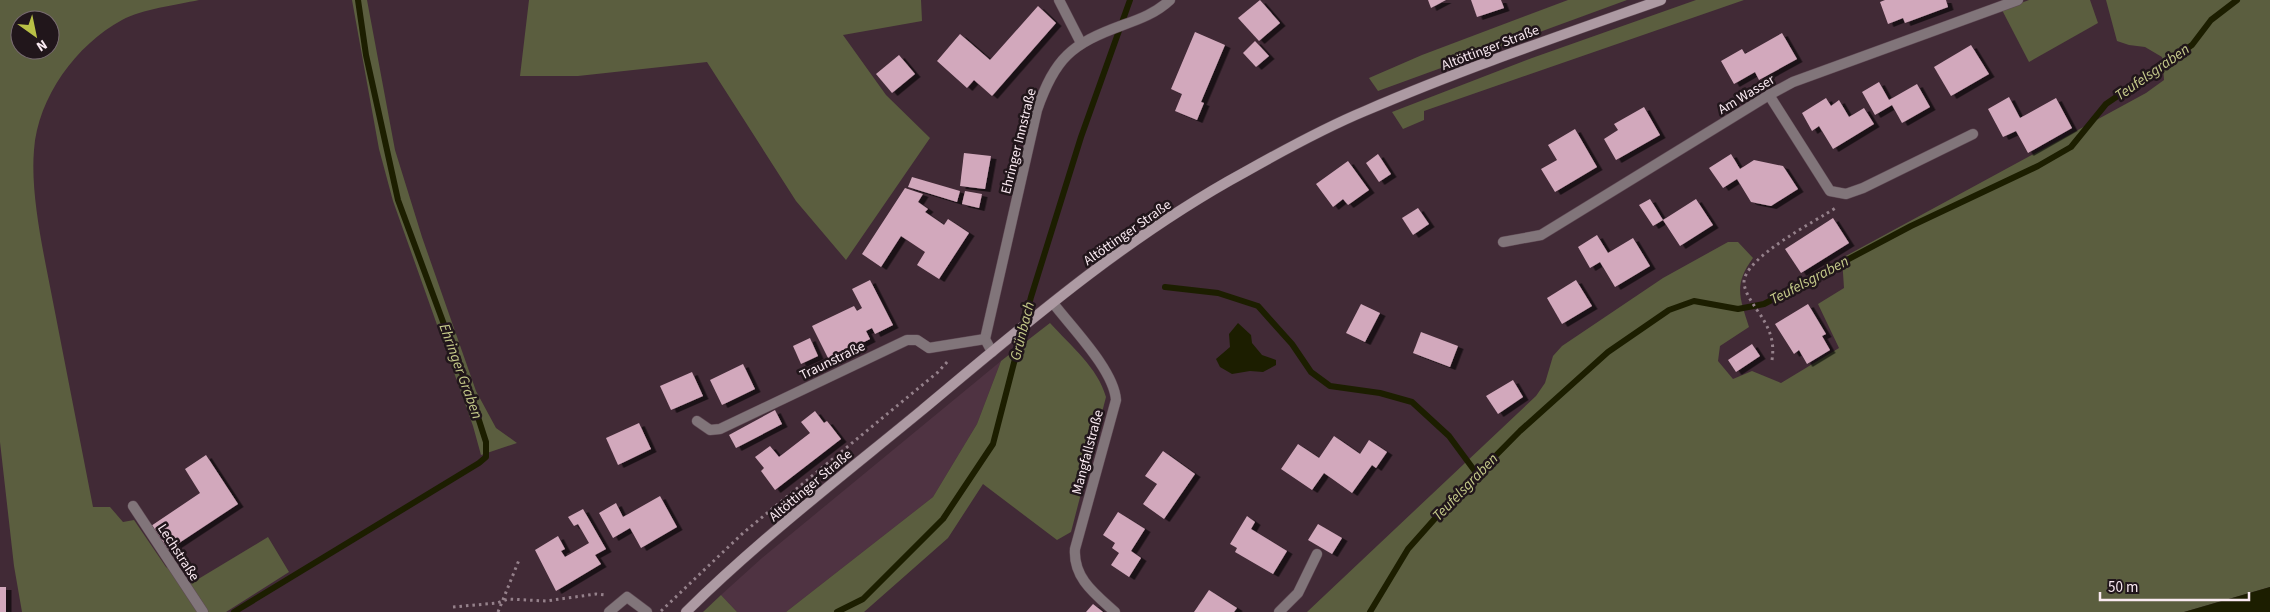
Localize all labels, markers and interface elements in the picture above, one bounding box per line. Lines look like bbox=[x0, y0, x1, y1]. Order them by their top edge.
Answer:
north arrow bbox=[10, 10, 60, 60]
street label: Altöttinger Straße bbox=[1439, 20, 1542, 76]
text: N bbox=[32, 34, 51, 56]
water label: Teufelsgraben bbox=[2111, 39, 2194, 106]
street label: Am Wasser bbox=[1714, 70, 1779, 120]
street label: Ehringer Innstraße bbox=[996, 86, 1042, 196]
street label: Altöttinger Straße bbox=[1080, 195, 1176, 271]
water label: Teufelsgraben bbox=[1766, 251, 1853, 310]
water label: Grünbach bbox=[1005, 299, 1040, 363]
water label: Ehringer Graben bbox=[434, 321, 488, 422]
street label: Traunstraße bbox=[796, 336, 869, 385]
street label: Mangfallstraße bbox=[1067, 408, 1109, 497]
street label: Altöttinger Straße bbox=[765, 445, 857, 527]
water label: Teufelsgraben bbox=[1428, 449, 1503, 526]
street label: Lechstraße bbox=[152, 520, 204, 585]
scale bar bbox=[2100, 570, 2249, 602]
text: 50 m bbox=[2108, 577, 2138, 598]

